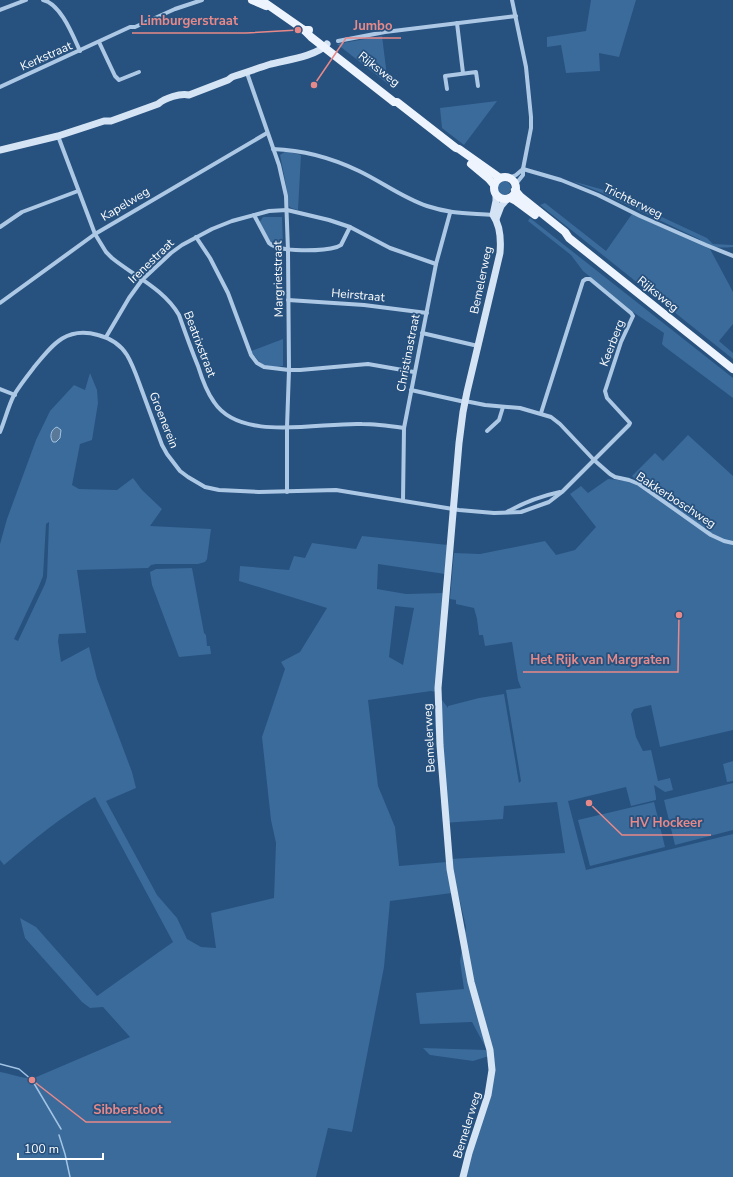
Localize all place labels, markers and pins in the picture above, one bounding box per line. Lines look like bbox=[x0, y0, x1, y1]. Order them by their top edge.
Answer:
callout: Limburgerstraat bbox=[132, 8, 246, 33]
callout: Jumbo bbox=[346, 13, 401, 38]
callout: Het Rijk van Margraten bbox=[523, 647, 678, 672]
callout: HV Hockeer bbox=[622, 810, 711, 835]
callout: Sibbersloot bbox=[86, 1097, 171, 1122]

